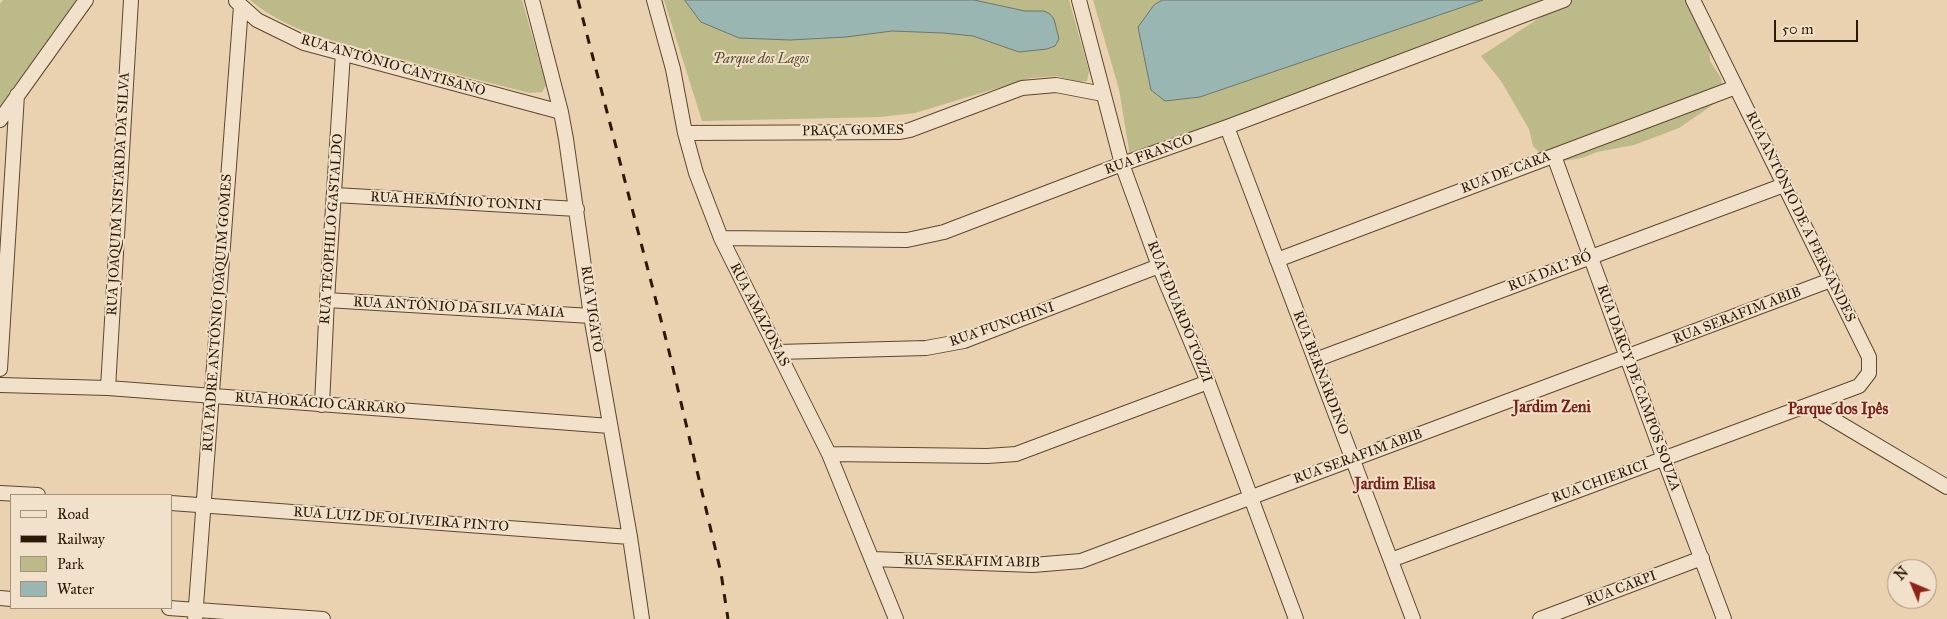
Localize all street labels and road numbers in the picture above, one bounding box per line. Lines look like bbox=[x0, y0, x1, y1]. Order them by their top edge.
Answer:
street label: RUA ANTÔNIO CANTISANO bbox=[299, 32, 487, 100]
street label: RUA JOAQUIM NISTARDA DA SILVA bbox=[104, 72, 134, 316]
street label: RUA ANTÔNIO DE A FERNANDES bbox=[1741, 109, 1859, 325]
street label: PRAÇA GOMES bbox=[802, 122, 904, 140]
street label: RUA FRANCO bbox=[1103, 131, 1195, 179]
street label: RUA TEOPHILO GASTALDO bbox=[317, 133, 347, 325]
street label: RUA DE CARA bbox=[1459, 148, 1553, 198]
street label: RUA PADRE ANTÔNIO JOAQUIM GOMES bbox=[200, 173, 236, 453]
street label: RUA HERMÍNIO TONINI bbox=[370, 189, 542, 215]
street label: RUA EDUARDO TOZZI bbox=[1143, 239, 1215, 385]
street label: RUA DAL' BÓ bbox=[1506, 248, 1594, 296]
street label: RUA AMAZONAS bbox=[726, 260, 792, 370]
street label: RUA VIGATO bbox=[577, 265, 605, 353]
street label: RUA DARCY DE CAMPOS SOUZA bbox=[1593, 282, 1683, 494]
street label: RUA SERAFIM ABIB bbox=[1670, 284, 1804, 348]
street label: RUA ANTÔNIO DA SILVA MAIA bbox=[353, 294, 565, 322]
street label: RUA FUNCHINI bbox=[947, 299, 1057, 351]
street label: RUA BERNARDINO bbox=[1289, 308, 1351, 438]
street label: RUA HORÁCIO CARRARO bbox=[234, 390, 406, 418]
street label: RUA SERAFIM ABIB bbox=[1291, 426, 1425, 488]
street label: RUA CHIERICI bbox=[1550, 457, 1650, 507]
street label: RUA LUIZ DE OLIVEIRA PINTO bbox=[293, 504, 509, 536]
street label: RUA SERAFIM ABIB bbox=[904, 552, 1040, 572]
street label: RUA CARPI bbox=[1583, 568, 1659, 610]

